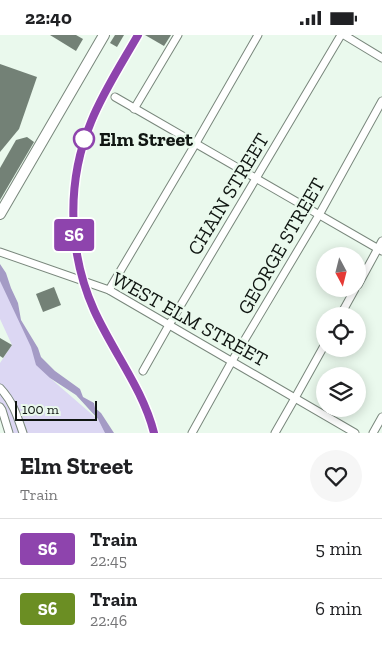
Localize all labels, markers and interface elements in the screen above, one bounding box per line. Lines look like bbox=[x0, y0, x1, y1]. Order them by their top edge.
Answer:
text: 22:40 bbox=[25, 6, 72, 29]
place label: Elm Street bbox=[99, 127, 194, 151]
marker: Elm Street bbox=[73, 128, 95, 150]
street label: CHAIN STREET bbox=[182, 129, 274, 259]
street label: GEORGE STREET bbox=[232, 174, 330, 318]
line badge: S6 bbox=[52, 219, 96, 251]
text: S6 bbox=[64, 224, 84, 246]
north arrow bbox=[316, 247, 366, 297]
map controls bbox=[316, 247, 366, 417]
street label: WEST ELM STREET bbox=[108, 266, 272, 372]
button: locate bbox=[316, 307, 366, 357]
button: layers bbox=[316, 367, 366, 417]
scale bar bbox=[15, 398, 98, 421]
text: 100 m bbox=[22, 401, 59, 418]
button: heart bbox=[310, 450, 362, 502]
text: Elm Street bbox=[20, 451, 133, 480]
text: Train bbox=[20, 485, 58, 504]
text: Train bbox=[90, 528, 137, 551]
text: 5 min bbox=[315, 537, 362, 560]
text: S6 bbox=[38, 538, 57, 560]
text: 22:45 bbox=[90, 551, 127, 570]
text: Train bbox=[90, 588, 137, 611]
text: 6 min bbox=[315, 597, 362, 620]
text: S6 bbox=[38, 598, 57, 620]
text: 22:46 bbox=[90, 611, 127, 630]

